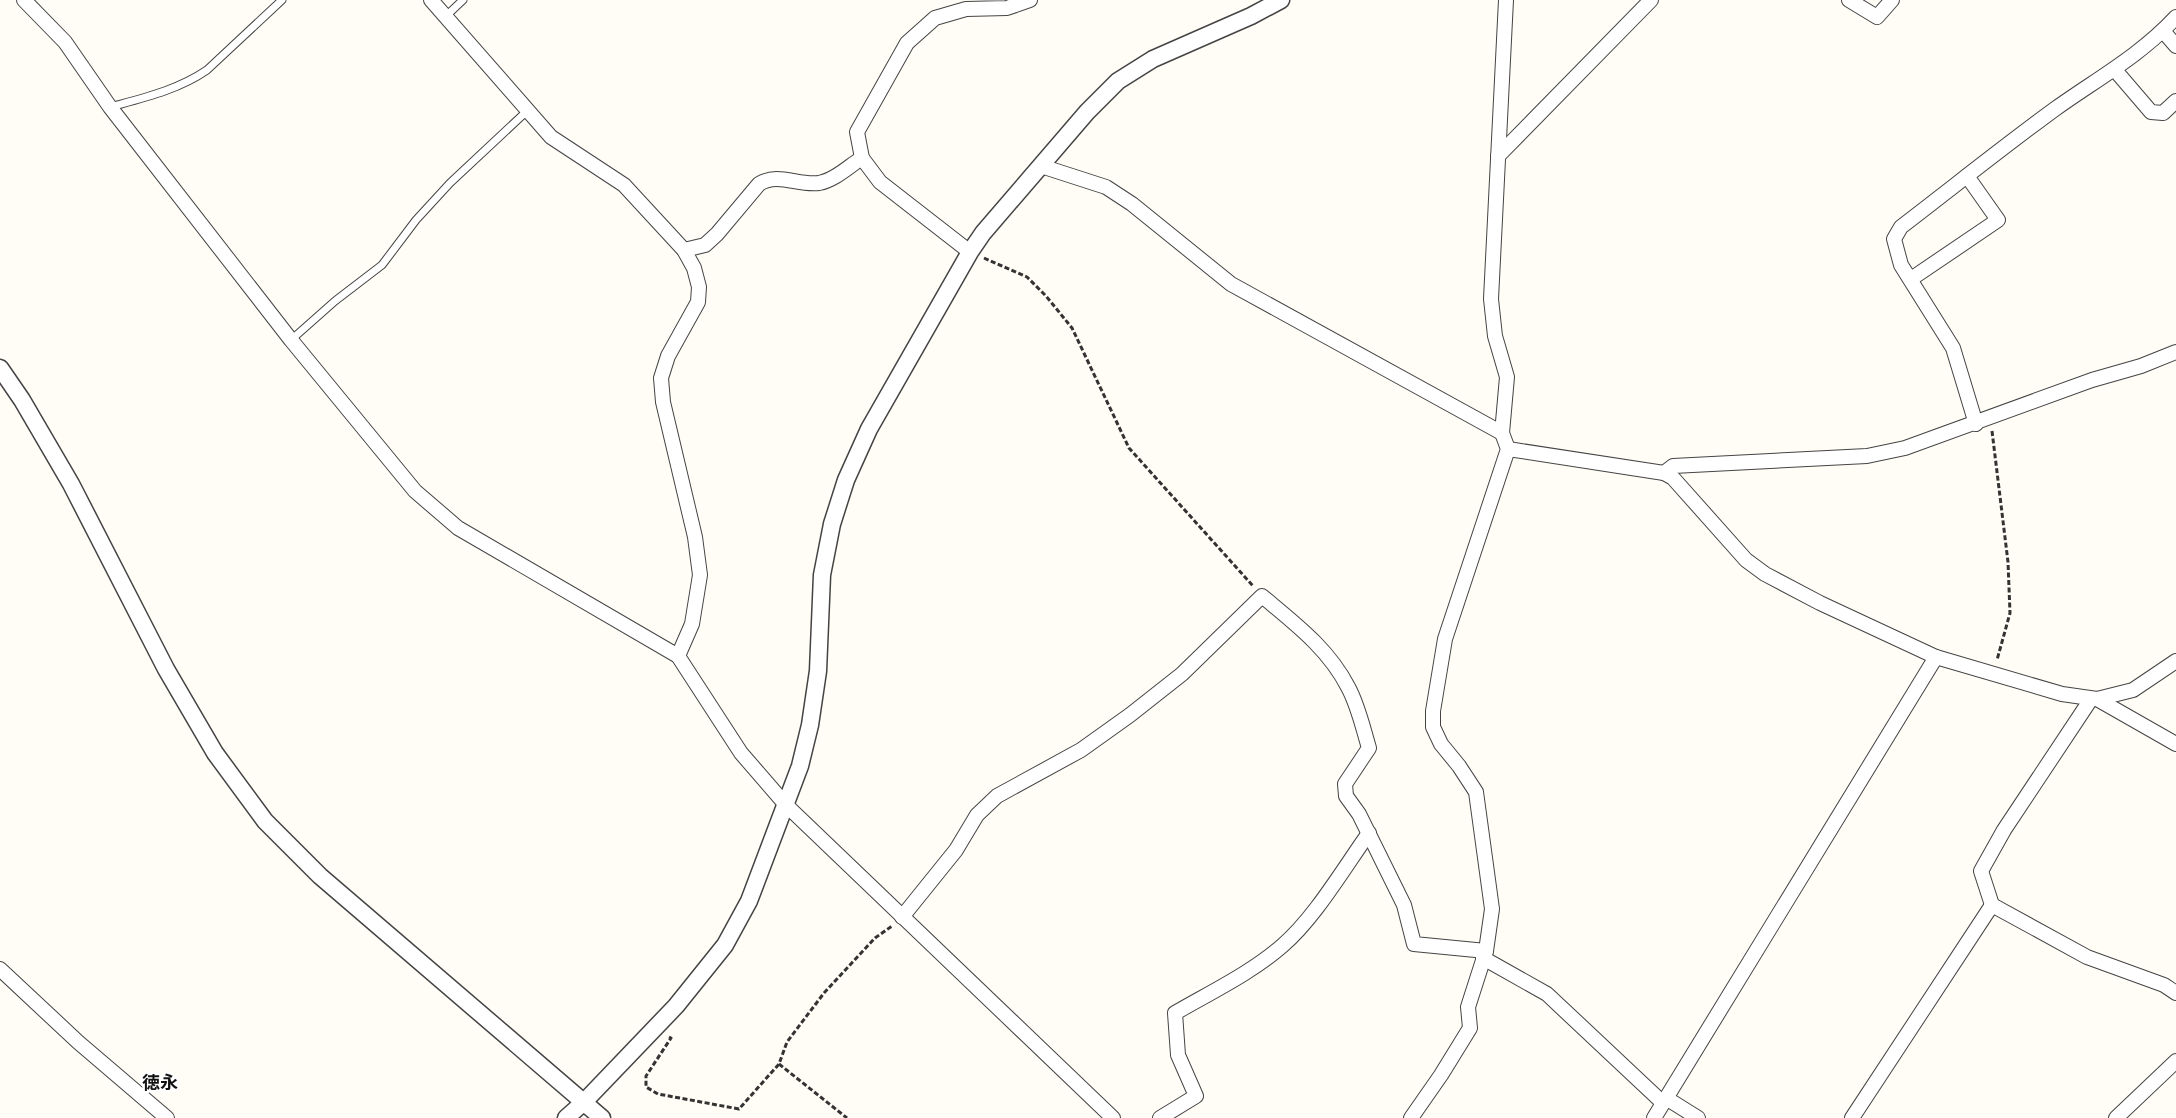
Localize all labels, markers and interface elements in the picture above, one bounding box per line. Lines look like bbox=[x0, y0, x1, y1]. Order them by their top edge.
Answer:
district label: 徳永 bbox=[142, 1070, 178, 1094]

